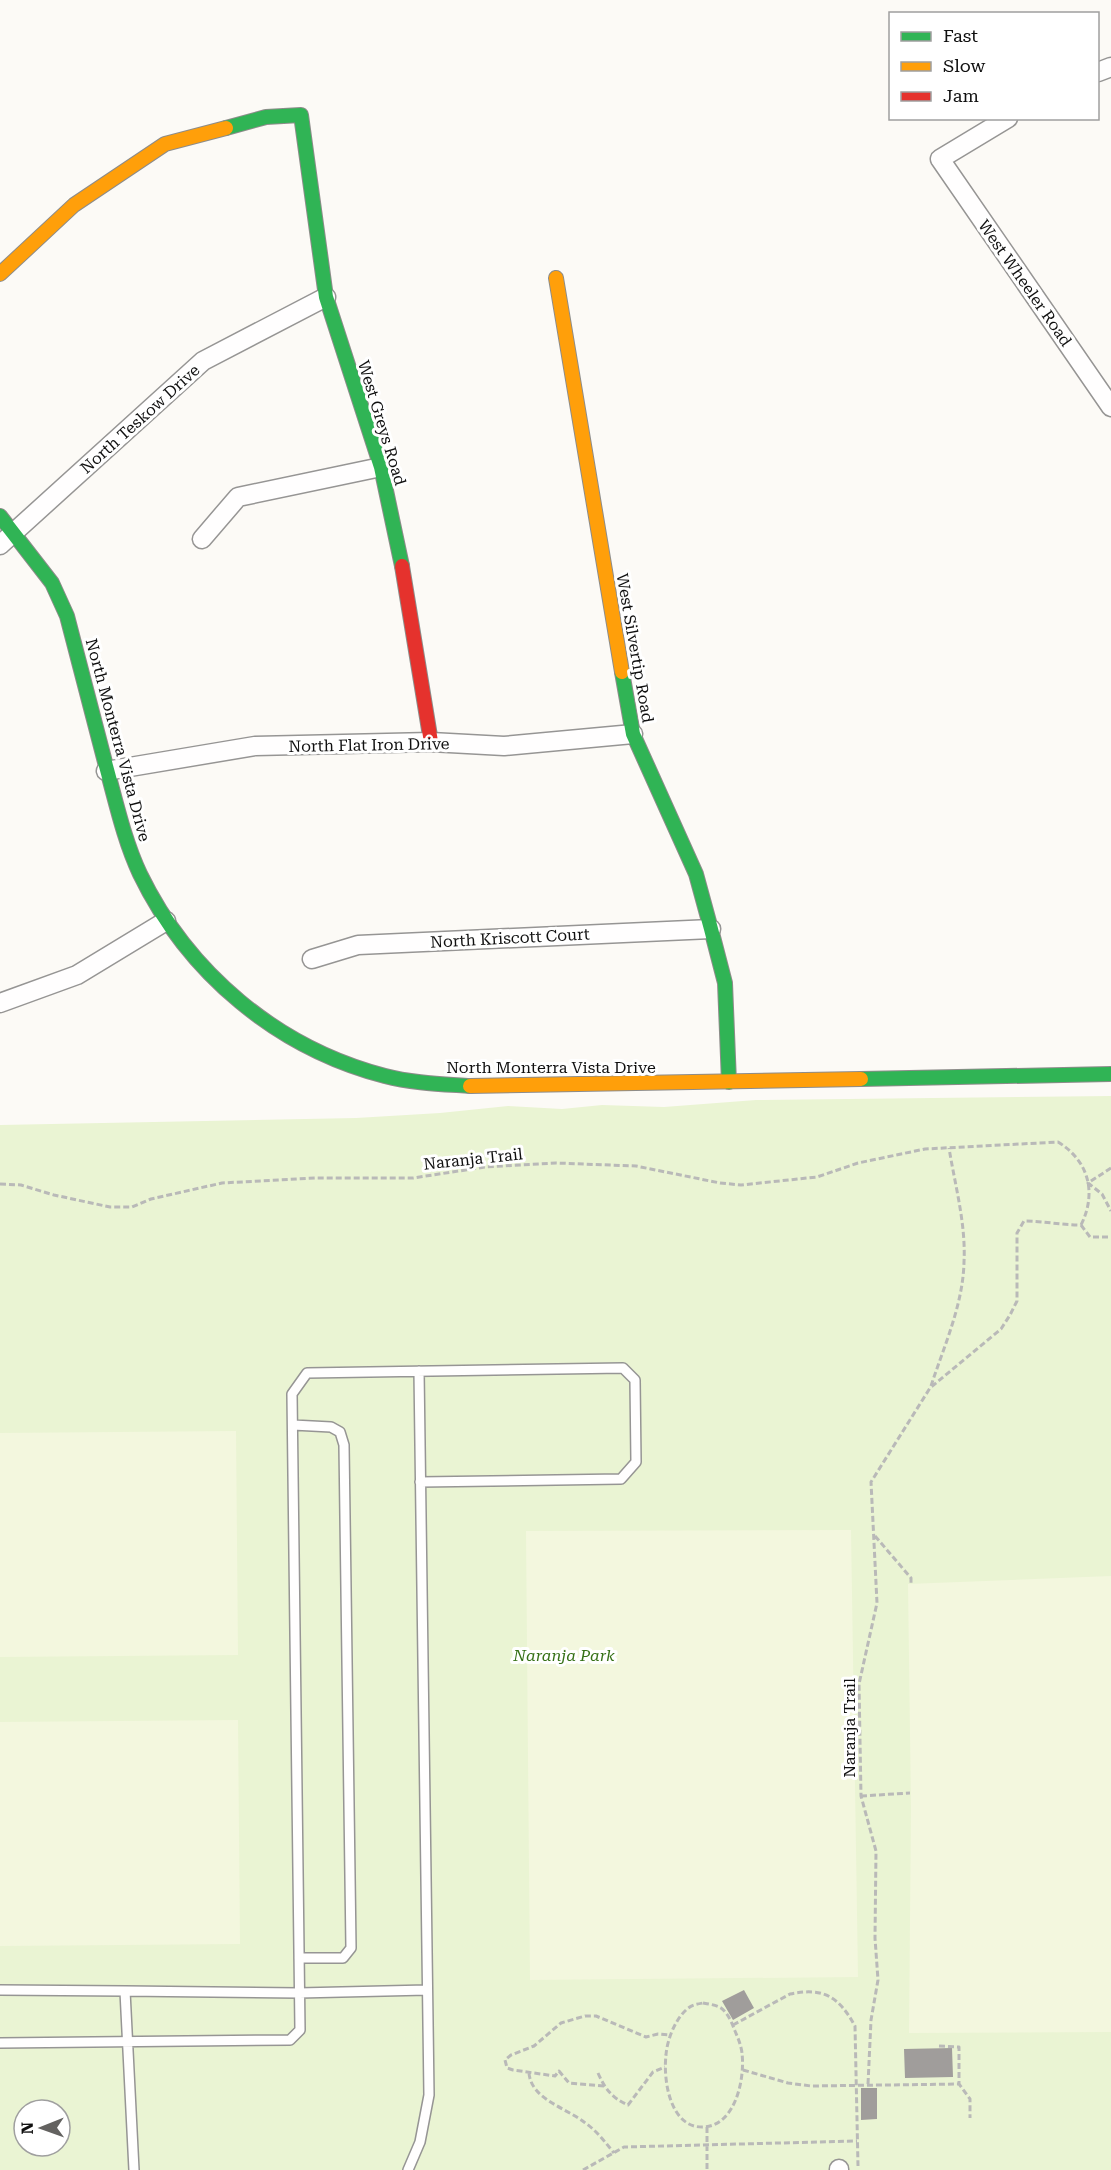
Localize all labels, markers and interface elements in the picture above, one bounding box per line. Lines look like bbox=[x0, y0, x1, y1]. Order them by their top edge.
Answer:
legend bbox=[889, 12, 1099, 120]
text: Fast bbox=[943, 25, 978, 46]
text: Slow bbox=[943, 55, 985, 76]
text: Jam bbox=[943, 85, 979, 106]
street label: West Wheeler Road bbox=[974, 216, 1076, 350]
street label: West Greys Road bbox=[354, 358, 410, 488]
street label: North Teskow Drive bbox=[76, 360, 204, 478]
street label: West Silvertip Road bbox=[612, 572, 658, 724]
street label: North Monterra Vista Drive bbox=[82, 636, 154, 844]
street label: North Flat Iron Drive bbox=[288, 734, 450, 756]
street label: North Kriscott Court bbox=[430, 924, 590, 952]
street label: North Monterra Vista Drive bbox=[446, 1058, 656, 1077]
street label: Naranja Trail bbox=[422, 1144, 524, 1174]
park label: Naranja Park bbox=[512, 1646, 615, 1665]
street label: Naranja Trail bbox=[840, 1678, 859, 1778]
north arrow bbox=[12, 2098, 72, 2158]
text: N bbox=[18, 2122, 37, 2135]

